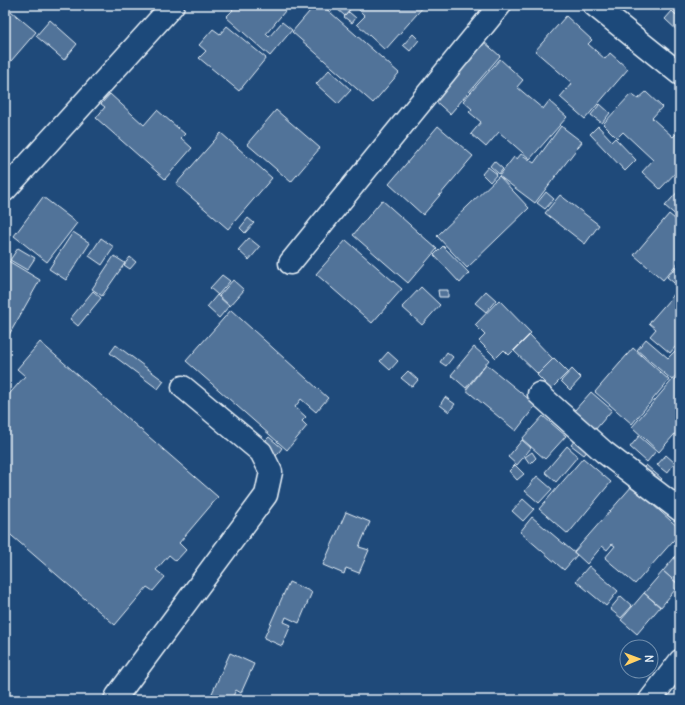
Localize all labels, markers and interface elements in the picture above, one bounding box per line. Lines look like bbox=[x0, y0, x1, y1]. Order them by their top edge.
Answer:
north arrow bbox=[619, 639, 659, 679]
text: N bbox=[642, 655, 656, 663]

